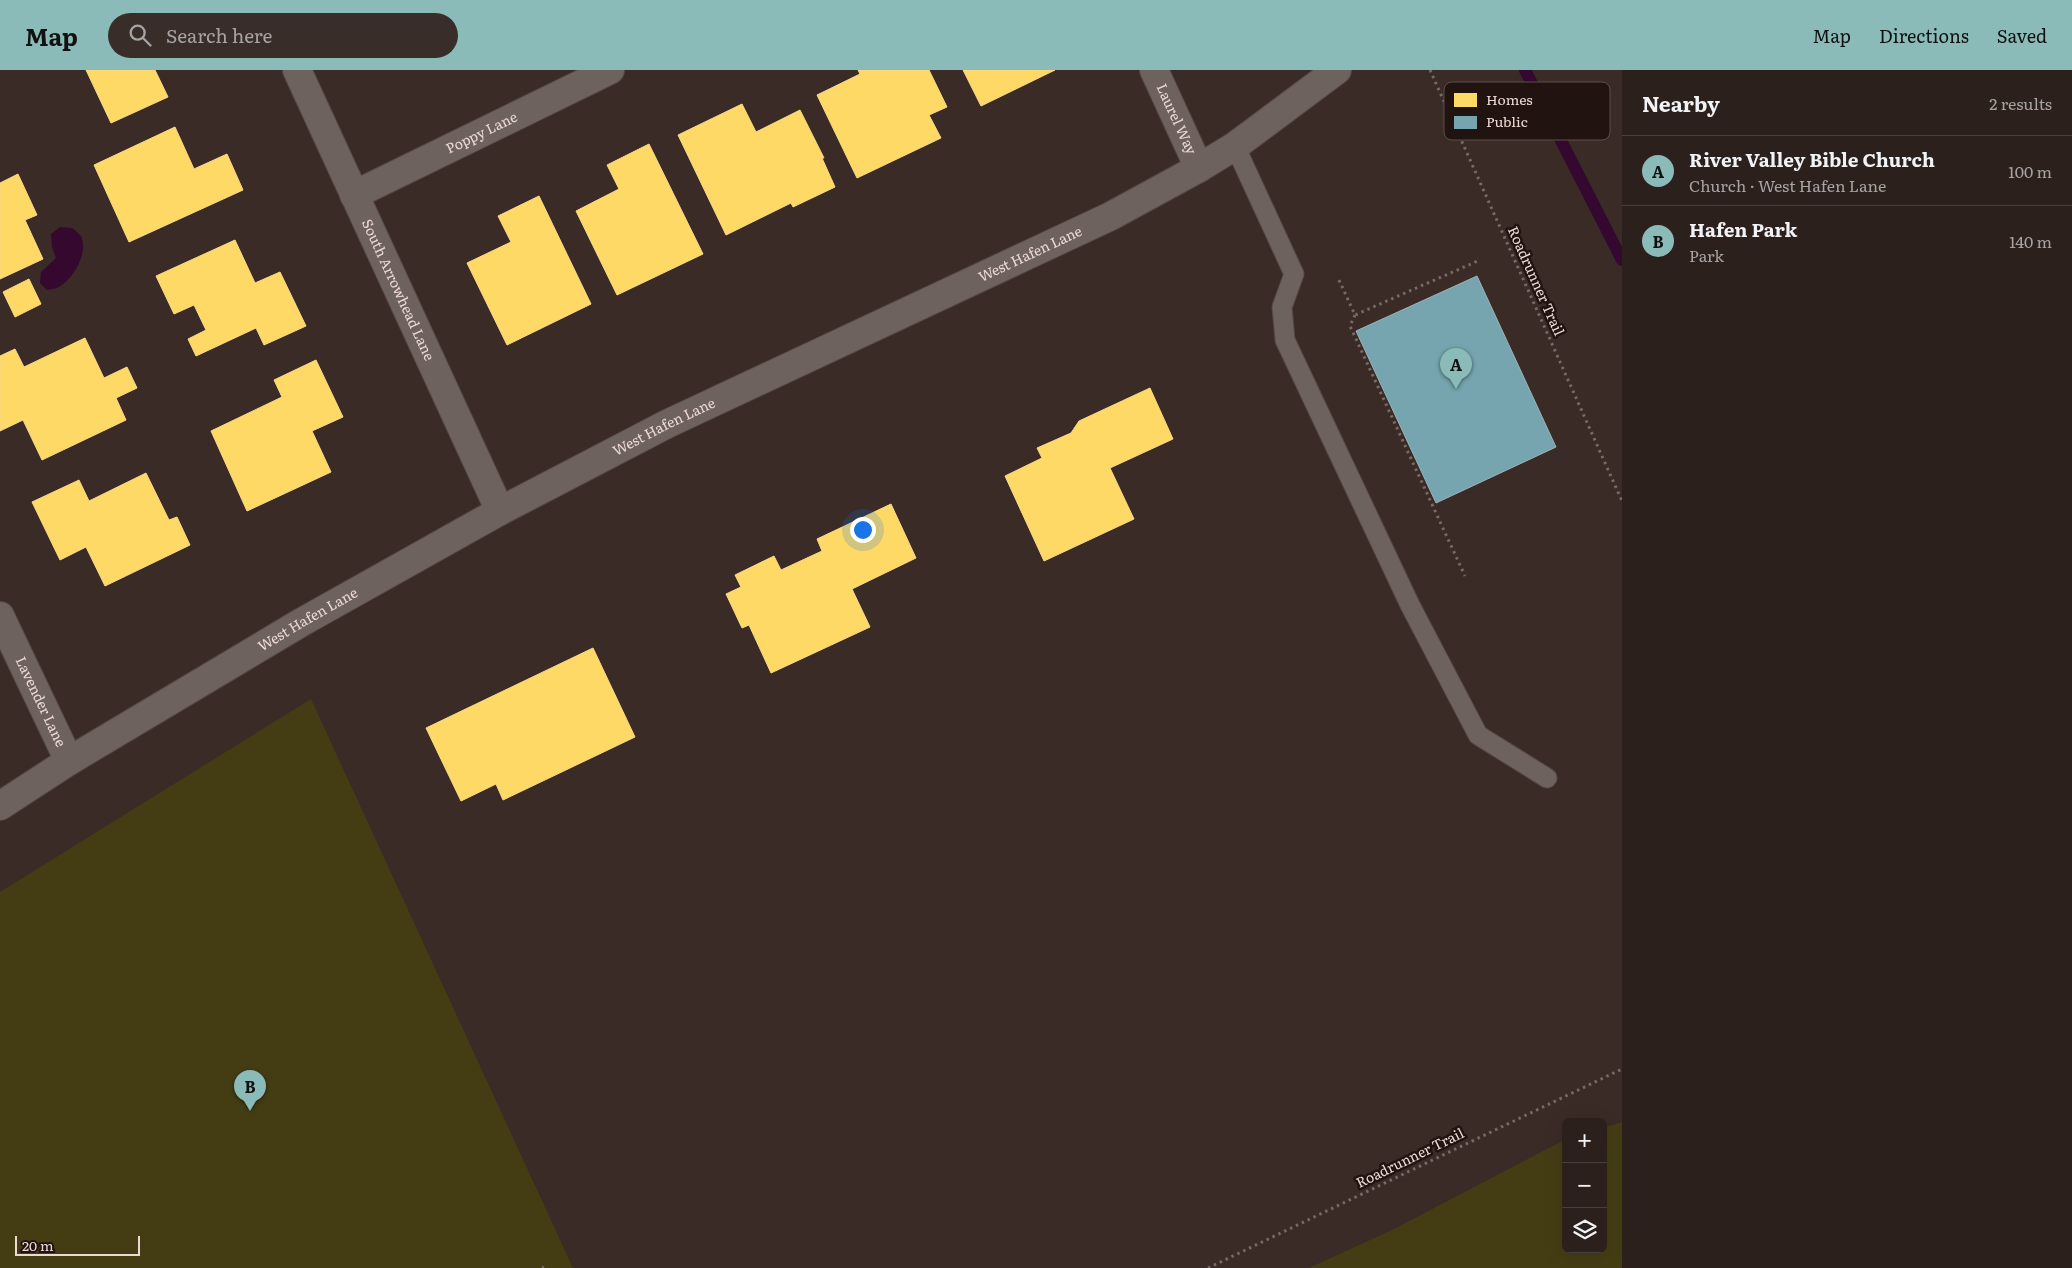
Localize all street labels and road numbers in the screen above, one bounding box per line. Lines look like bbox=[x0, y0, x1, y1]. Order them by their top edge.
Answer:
street label: Laurel Way bbox=[1152, 80, 1203, 158]
street label: Poppy Lane bbox=[442, 106, 520, 158]
street label: South Arrowhead Lane bbox=[358, 215, 440, 363]
street label: West Hafen Lane bbox=[975, 220, 1085, 286]
street label: Roadrunner Trail bbox=[1504, 223, 1570, 339]
street label: West Hafen Lane bbox=[609, 392, 718, 460]
street label: West Hafen Lane bbox=[254, 582, 361, 655]
street label: Lavender Lane bbox=[12, 653, 72, 750]
street label: Roadrunner Trail bbox=[1352, 1122, 1467, 1192]

